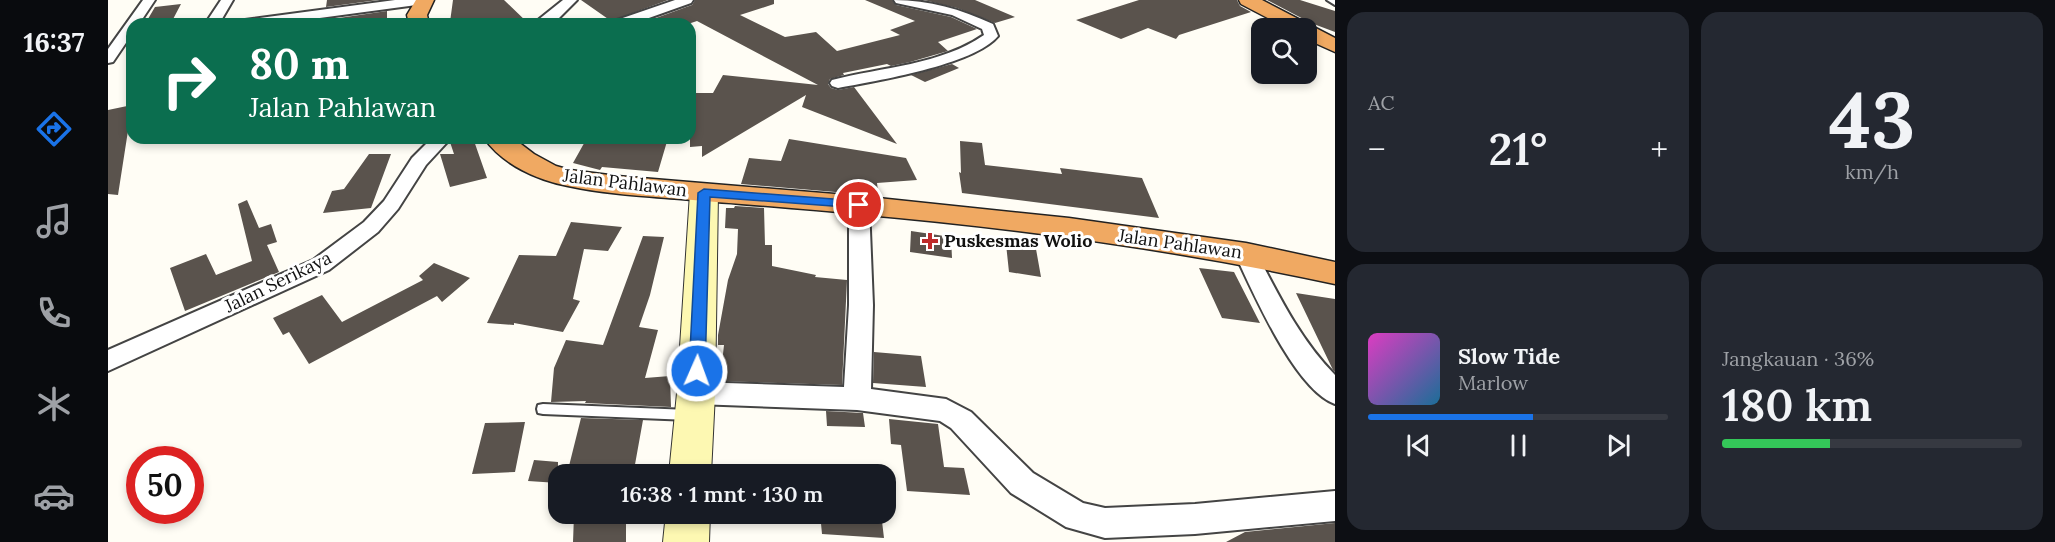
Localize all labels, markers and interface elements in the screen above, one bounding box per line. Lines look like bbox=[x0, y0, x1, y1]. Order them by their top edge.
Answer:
map controls bbox=[1251, 18, 1317, 84]
button: search bbox=[1251, 18, 1317, 84]
text: 16:37 bbox=[23, 25, 85, 59]
text: 80 m bbox=[249, 37, 349, 91]
icon: right bbox=[150, 42, 228, 120]
text: 43 bbox=[1829, 70, 1915, 169]
text: Jalan Pahlawan bbox=[249, 90, 436, 124]
text: AC bbox=[1368, 90, 1394, 115]
icon: directions bbox=[33, 108, 75, 150]
text: 21° bbox=[1488, 120, 1548, 177]
text: − bbox=[1368, 128, 1386, 170]
text: + bbox=[1650, 128, 1668, 170]
text: km/h bbox=[1845, 159, 1899, 184]
street label: Jalan Pahlawan bbox=[561, 163, 688, 202]
pin bbox=[833, 179, 884, 230]
icon: arrive bbox=[842, 188, 875, 221]
icon: music bbox=[33, 200, 75, 242]
street label: Jalan Pahlawan bbox=[1116, 223, 1244, 264]
place label: Puskesmas Wolio bbox=[944, 229, 1092, 252]
marker: Puskesmas Wolio bbox=[921, 232, 939, 250]
street label: Jalan Serikaya bbox=[220, 246, 335, 318]
icon: phone bbox=[33, 292, 75, 334]
position arrow bbox=[665, 339, 729, 403]
text: Slow Tide bbox=[1458, 342, 1560, 370]
text: Jangkauan · 36% bbox=[1722, 346, 1874, 371]
text: Marlow bbox=[1458, 370, 1528, 395]
text: 180 km bbox=[1722, 376, 1872, 433]
icon: climate bbox=[33, 383, 75, 425]
icon: previous bbox=[1402, 429, 1435, 462]
icon: pause bbox=[1502, 429, 1535, 462]
icon: next bbox=[1602, 429, 1635, 462]
speed limit sign: 50 bbox=[126, 446, 204, 524]
icon: car bbox=[33, 475, 75, 517]
text: 16:38 · 1 mnt · 130 m bbox=[621, 480, 823, 508]

